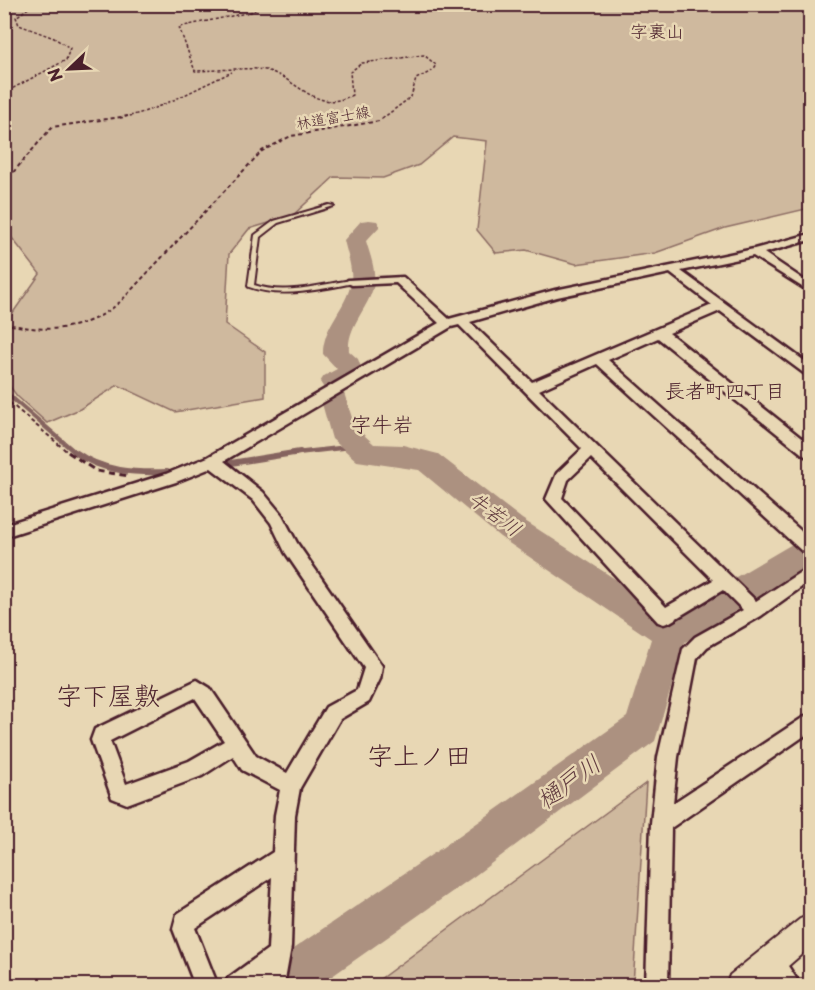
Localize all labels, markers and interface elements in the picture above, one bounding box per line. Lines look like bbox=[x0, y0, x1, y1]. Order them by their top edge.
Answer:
district label: 字裏山 bbox=[630, 17, 684, 44]
north arrow bbox=[39, 39, 99, 99]
text: N bbox=[41, 65, 68, 86]
street label: 林道富士線 bbox=[294, 99, 372, 134]
district label: 長者町四丁目 bbox=[665, 375, 785, 405]
district label: 字牛岩 bbox=[351, 407, 414, 439]
water label: 牛若川 bbox=[463, 483, 529, 543]
district label: 字下屋敷 bbox=[56, 675, 160, 714]
district label: 字上ノ田 bbox=[367, 735, 471, 774]
water label: 樋戸川 bbox=[528, 745, 608, 816]

